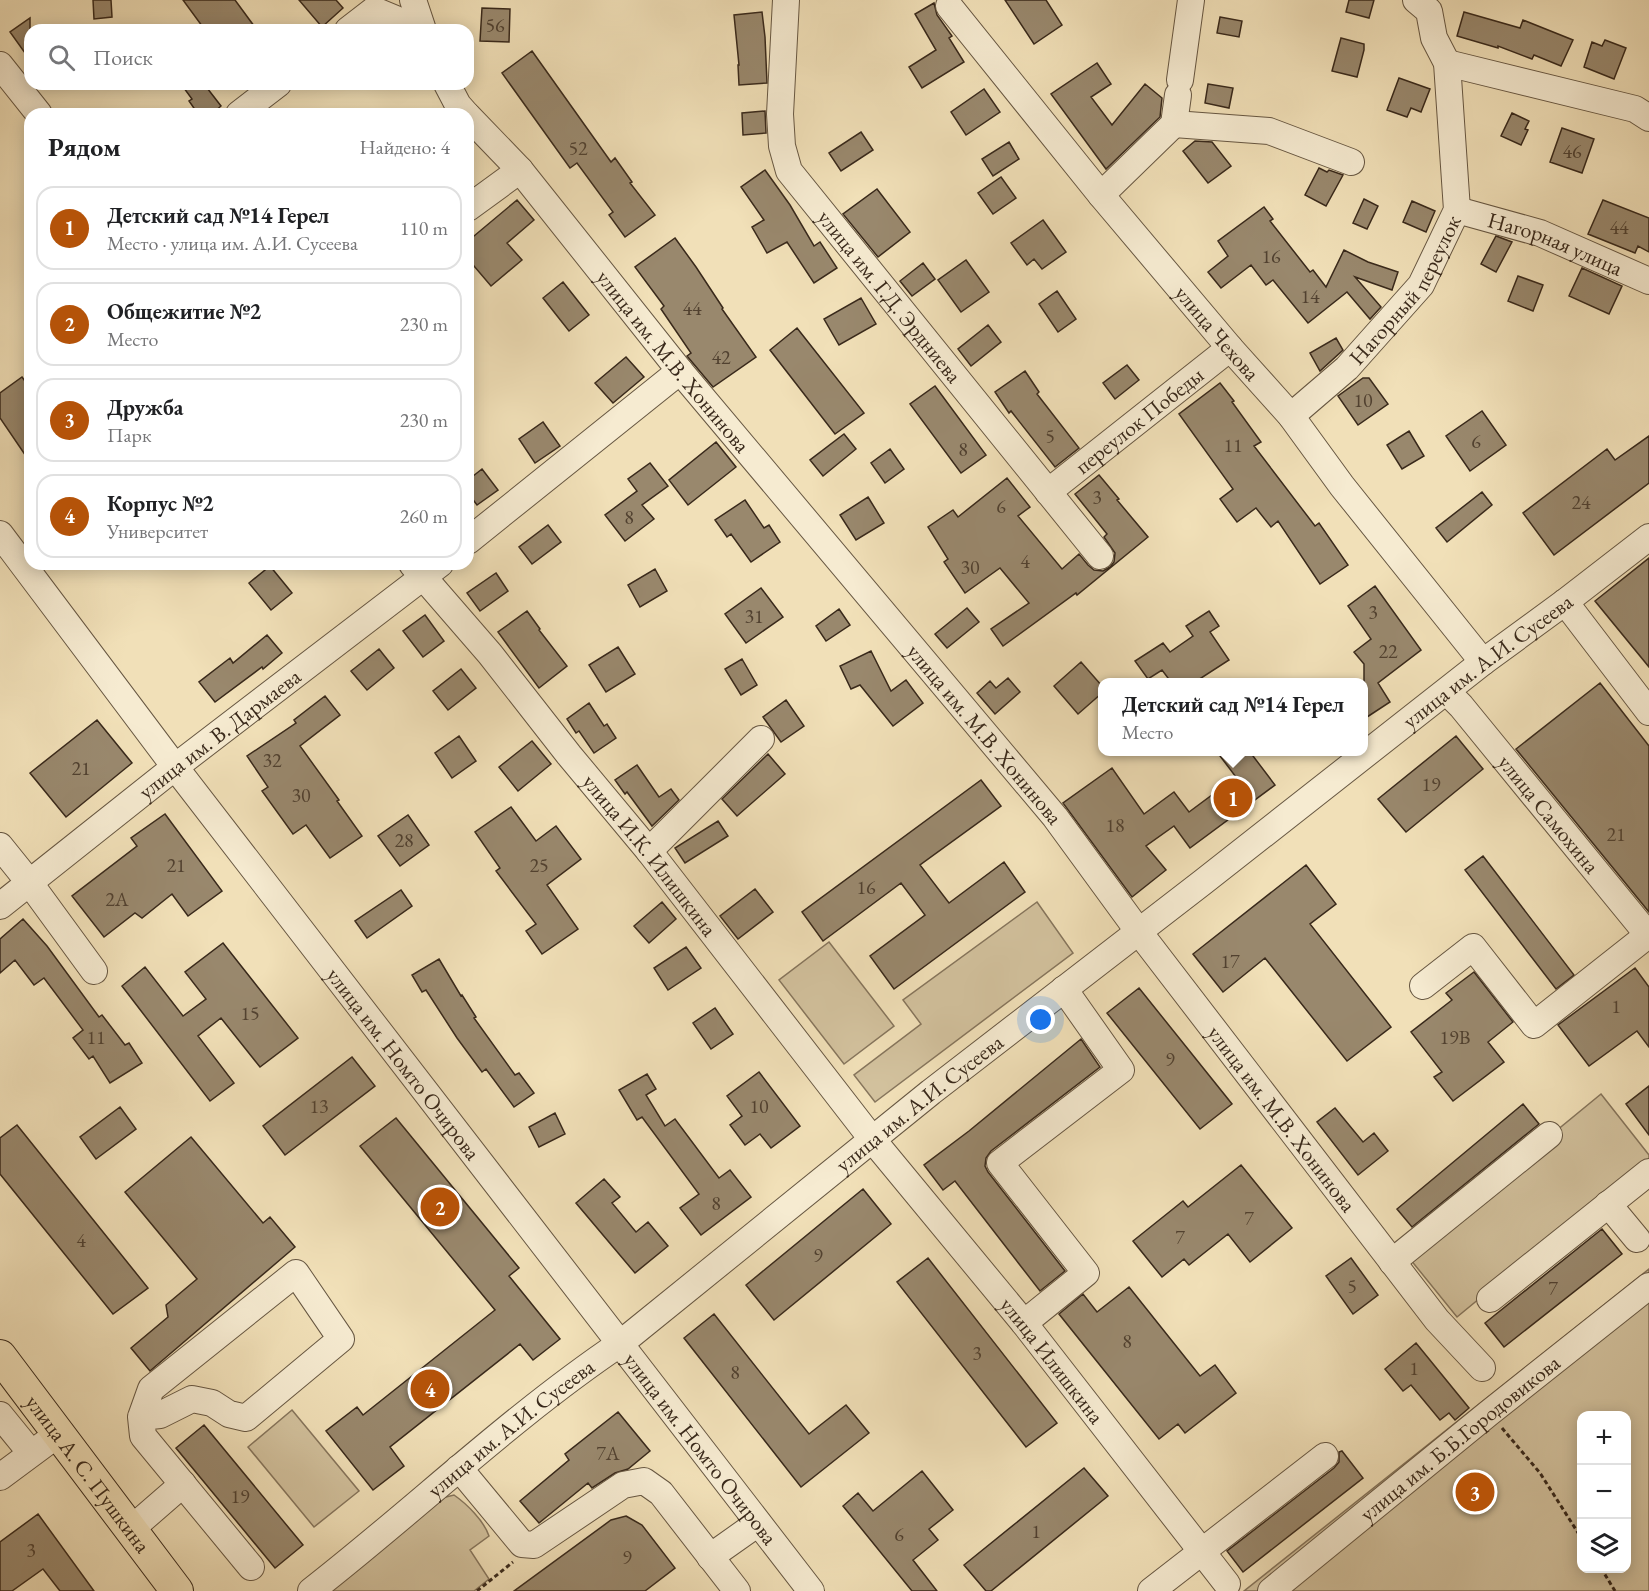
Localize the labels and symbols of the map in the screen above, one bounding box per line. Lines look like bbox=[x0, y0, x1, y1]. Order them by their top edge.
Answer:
house number: 56 bbox=[485, 12, 505, 38]
house number: 52 bbox=[568, 135, 588, 161]
house number: 46 bbox=[1562, 138, 1582, 164]
street label: улица им. Г.Д. Эрдниева bbox=[811, 203, 969, 389]
street label: Нагорная улица bbox=[1485, 205, 1628, 282]
street label: Нагорный переулок bbox=[1342, 210, 1467, 371]
house number: 44 bbox=[1609, 214, 1629, 240]
house number: 16 bbox=[1261, 243, 1281, 269]
street label: улица им. М.В. Хонинова bbox=[590, 264, 757, 459]
street label: улица Чехова bbox=[1169, 279, 1267, 387]
house number: 14 bbox=[1300, 283, 1320, 309]
house number: 44 bbox=[682, 295, 702, 321]
house number: 42 bbox=[711, 344, 731, 370]
street label: переулок Победы bbox=[1068, 360, 1209, 480]
house number: 10 bbox=[1353, 387, 1373, 413]
house number: 5 bbox=[1045, 423, 1055, 449]
house number: 6 bbox=[1471, 428, 1481, 454]
house number: 11 bbox=[1223, 432, 1243, 458]
house number: 8 bbox=[958, 436, 968, 462]
house number: 3 bbox=[1092, 484, 1102, 510]
house number: 24 bbox=[1571, 489, 1591, 515]
house number: 6 bbox=[996, 493, 1006, 519]
house number: 8 bbox=[624, 504, 634, 530]
house number: 4 bbox=[1020, 548, 1030, 574]
house number: 30 bbox=[960, 554, 980, 580]
street label: улица им. А.И. Сусеева bbox=[1396, 587, 1579, 735]
house number: 3 bbox=[1368, 599, 1378, 625]
house number: 31 bbox=[744, 603, 764, 629]
street label: улица им. М.В. Хонинова bbox=[901, 637, 1070, 830]
house number: 22 bbox=[1378, 638, 1398, 664]
street label: улица им. В. Дармаева bbox=[132, 661, 307, 805]
house number: 32 bbox=[262, 747, 282, 773]
street label: улица Самохина bbox=[1492, 748, 1606, 879]
house number: 21 bbox=[71, 755, 91, 781]
street label: улица И.К. Илишкина bbox=[576, 768, 724, 942]
house number: 19 bbox=[1421, 771, 1441, 797]
pin: 1 bbox=[1214, 776, 1252, 820]
house number: 30 bbox=[291, 782, 311, 808]
house number: 18 bbox=[1105, 812, 1125, 838]
house number: 21 bbox=[1606, 821, 1626, 847]
house number: 28 bbox=[394, 827, 414, 853]
house number: 21 bbox=[166, 852, 186, 878]
house number: 25 bbox=[529, 852, 549, 878]
house number: 16 bbox=[856, 874, 876, 900]
house number: 2А bbox=[105, 886, 129, 912]
house number: 17 bbox=[1220, 948, 1240, 974]
street label: улица им. Номто Очирова bbox=[320, 961, 488, 1166]
house number: 1 bbox=[1611, 993, 1621, 1019]
house number: 15 bbox=[240, 1000, 260, 1026]
your location bbox=[1026, 1005, 1055, 1034]
street label: улица им. М.В. Хонинова bbox=[1201, 1019, 1363, 1218]
house number: 11 bbox=[86, 1024, 106, 1050]
house number: 19В bbox=[1440, 1024, 1470, 1050]
street label: улица им. А.И. Сусеева bbox=[829, 1027, 1009, 1178]
house number: 9 bbox=[1165, 1046, 1175, 1072]
house number: 13 bbox=[309, 1093, 329, 1119]
house number: 10 bbox=[749, 1093, 769, 1119]
pin: 2 bbox=[420, 1184, 460, 1230]
house number: 8 bbox=[711, 1190, 721, 1216]
house number: 7 bbox=[1244, 1205, 1254, 1231]
house number: 7 bbox=[1175, 1224, 1185, 1250]
house number: 4 bbox=[76, 1227, 86, 1253]
house number: 9 bbox=[813, 1242, 823, 1268]
house number: 5 bbox=[1347, 1273, 1357, 1299]
house number: 7 bbox=[1548, 1275, 1558, 1301]
street label: улица Илишкина bbox=[994, 1291, 1111, 1430]
house number: 8 bbox=[1122, 1328, 1132, 1354]
house number: 3 bbox=[972, 1340, 982, 1366]
street label: улица им. Номто Очирова bbox=[617, 1346, 785, 1551]
street label: улица им. Б.Б.Городовикова bbox=[1353, 1348, 1566, 1527]
street label: улица им. А.И. Сусеева bbox=[421, 1352, 600, 1504]
house number: 1 bbox=[1409, 1355, 1419, 1381]
house number: 8 bbox=[730, 1359, 740, 1385]
pin: 4 bbox=[410, 1366, 450, 1412]
street label: улица А. С. Пушкина bbox=[19, 1388, 158, 1559]
house number: 7А bbox=[596, 1440, 620, 1466]
pin: 3 bbox=[1456, 1470, 1494, 1514]
house number: 19 bbox=[230, 1483, 250, 1509]
house number: 1 bbox=[1031, 1518, 1041, 1544]
house number: 6 bbox=[894, 1521, 904, 1547]
house number: 3 bbox=[26, 1537, 36, 1563]
house number: 9 bbox=[622, 1544, 632, 1570]

